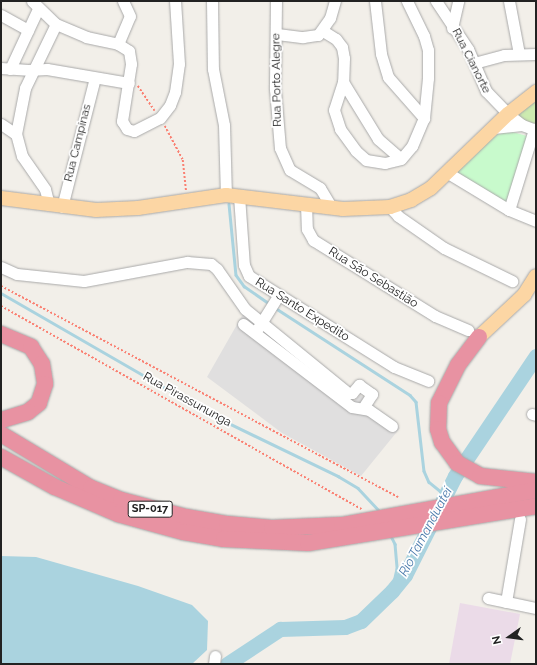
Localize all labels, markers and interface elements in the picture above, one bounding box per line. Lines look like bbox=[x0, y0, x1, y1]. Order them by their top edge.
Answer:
street label: Rua Cianorte bbox=[448, 26, 494, 96]
street label: Rua Porto Alegre bbox=[269, 33, 285, 127]
street label: Rua Campinas bbox=[61, 103, 95, 183]
street label: Rua São Sebastião bbox=[326, 245, 420, 311]
street label: Rua Santo Expedito bbox=[252, 275, 352, 345]
street label: Rua Pirassununga bbox=[140, 370, 234, 430]
water label: Rio Tamanduateí bbox=[396, 485, 456, 579]
road number: SP-017 bbox=[127, 500, 173, 518]
north arrow bbox=[489, 617, 529, 657]
text: N bbox=[490, 634, 504, 646]

